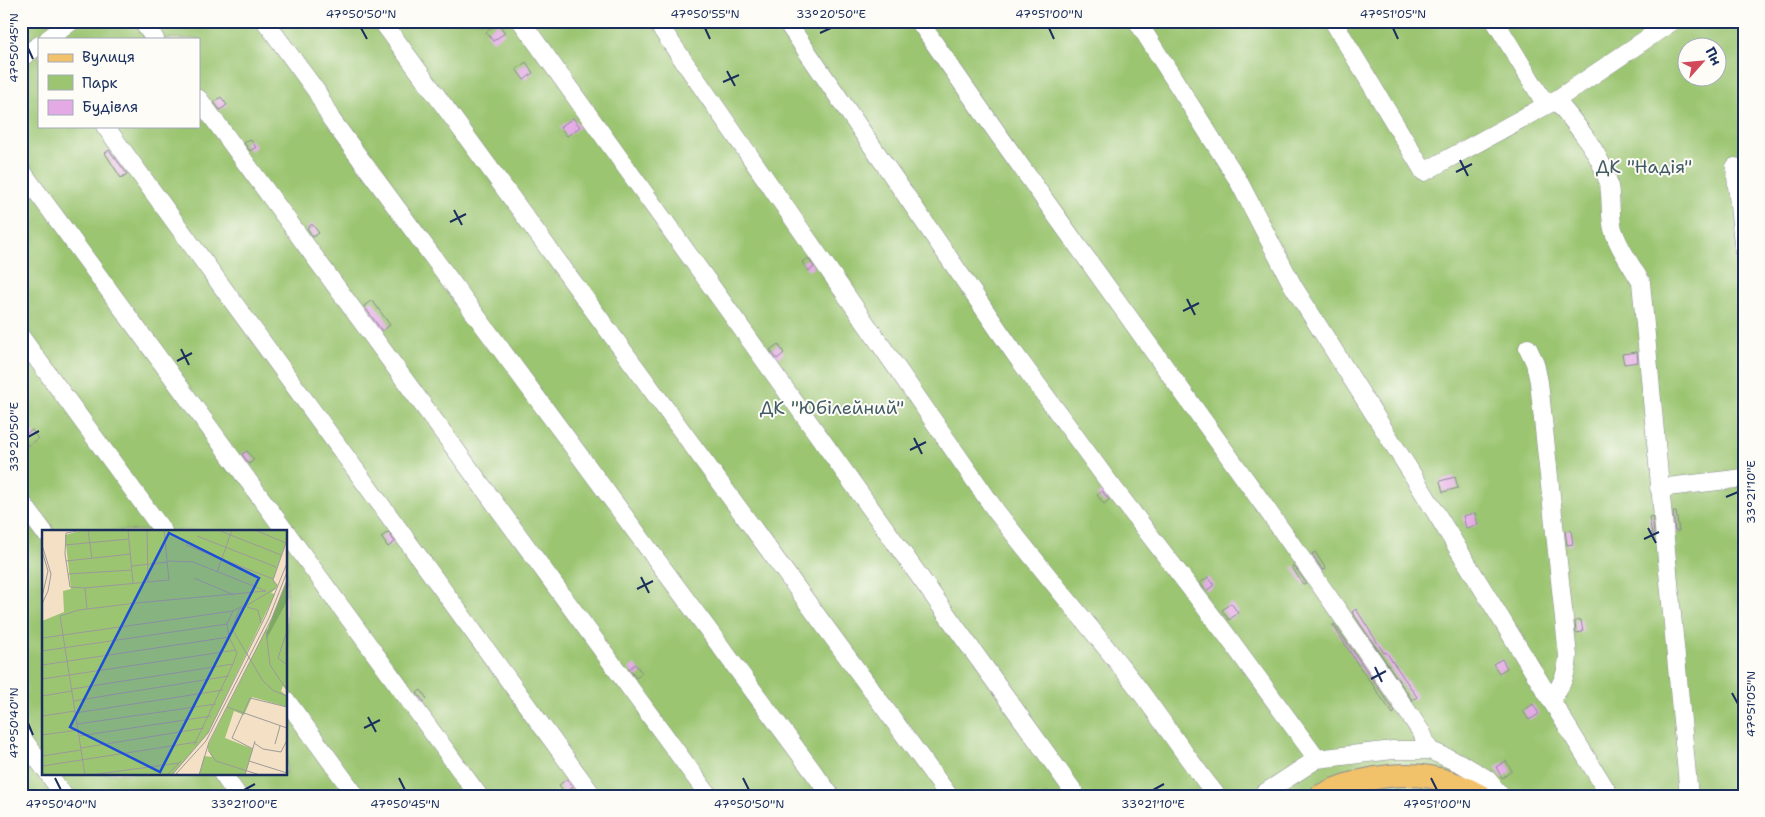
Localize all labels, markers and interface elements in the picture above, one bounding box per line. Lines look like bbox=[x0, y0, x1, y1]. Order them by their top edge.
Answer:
text: 47°50'50"N bbox=[326, 6, 396, 22]
text: 47°50'55"N bbox=[670, 6, 740, 22]
text: 33°20'50"E bbox=[796, 6, 866, 22]
text: 47°51'00"N bbox=[1015, 6, 1083, 22]
text: 47°51'05"N bbox=[1360, 6, 1426, 22]
text: 47°50'45"N bbox=[6, 13, 22, 83]
legend bbox=[38, 38, 200, 128]
north arrow bbox=[1678, 38, 1728, 88]
text: Пн bbox=[1701, 44, 1726, 68]
text: Вулиця bbox=[82, 47, 135, 67]
text: Парк bbox=[82, 73, 118, 93]
text: Будівля bbox=[82, 97, 138, 117]
park label: ДК "Надія" bbox=[1596, 155, 1692, 179]
park label: ДК "Юбілейний" bbox=[760, 396, 904, 420]
text: 33°20'50"E bbox=[6, 402, 22, 472]
text: 33°21'10"E bbox=[1743, 460, 1759, 524]
inset map bbox=[42, 530, 288, 774]
text: 47°51'05"N bbox=[1743, 671, 1759, 737]
text: 47°50'40"N bbox=[6, 687, 22, 759]
text: 47°50'40"N bbox=[25, 796, 97, 812]
text: 33°21'00"E bbox=[210, 796, 278, 812]
text: 47°50'45"N bbox=[370, 796, 440, 812]
text: 47°50'50"N bbox=[714, 796, 784, 812]
text: 33°21'10"E bbox=[1121, 796, 1185, 812]
text: 47°51'00"N bbox=[1403, 796, 1471, 812]

